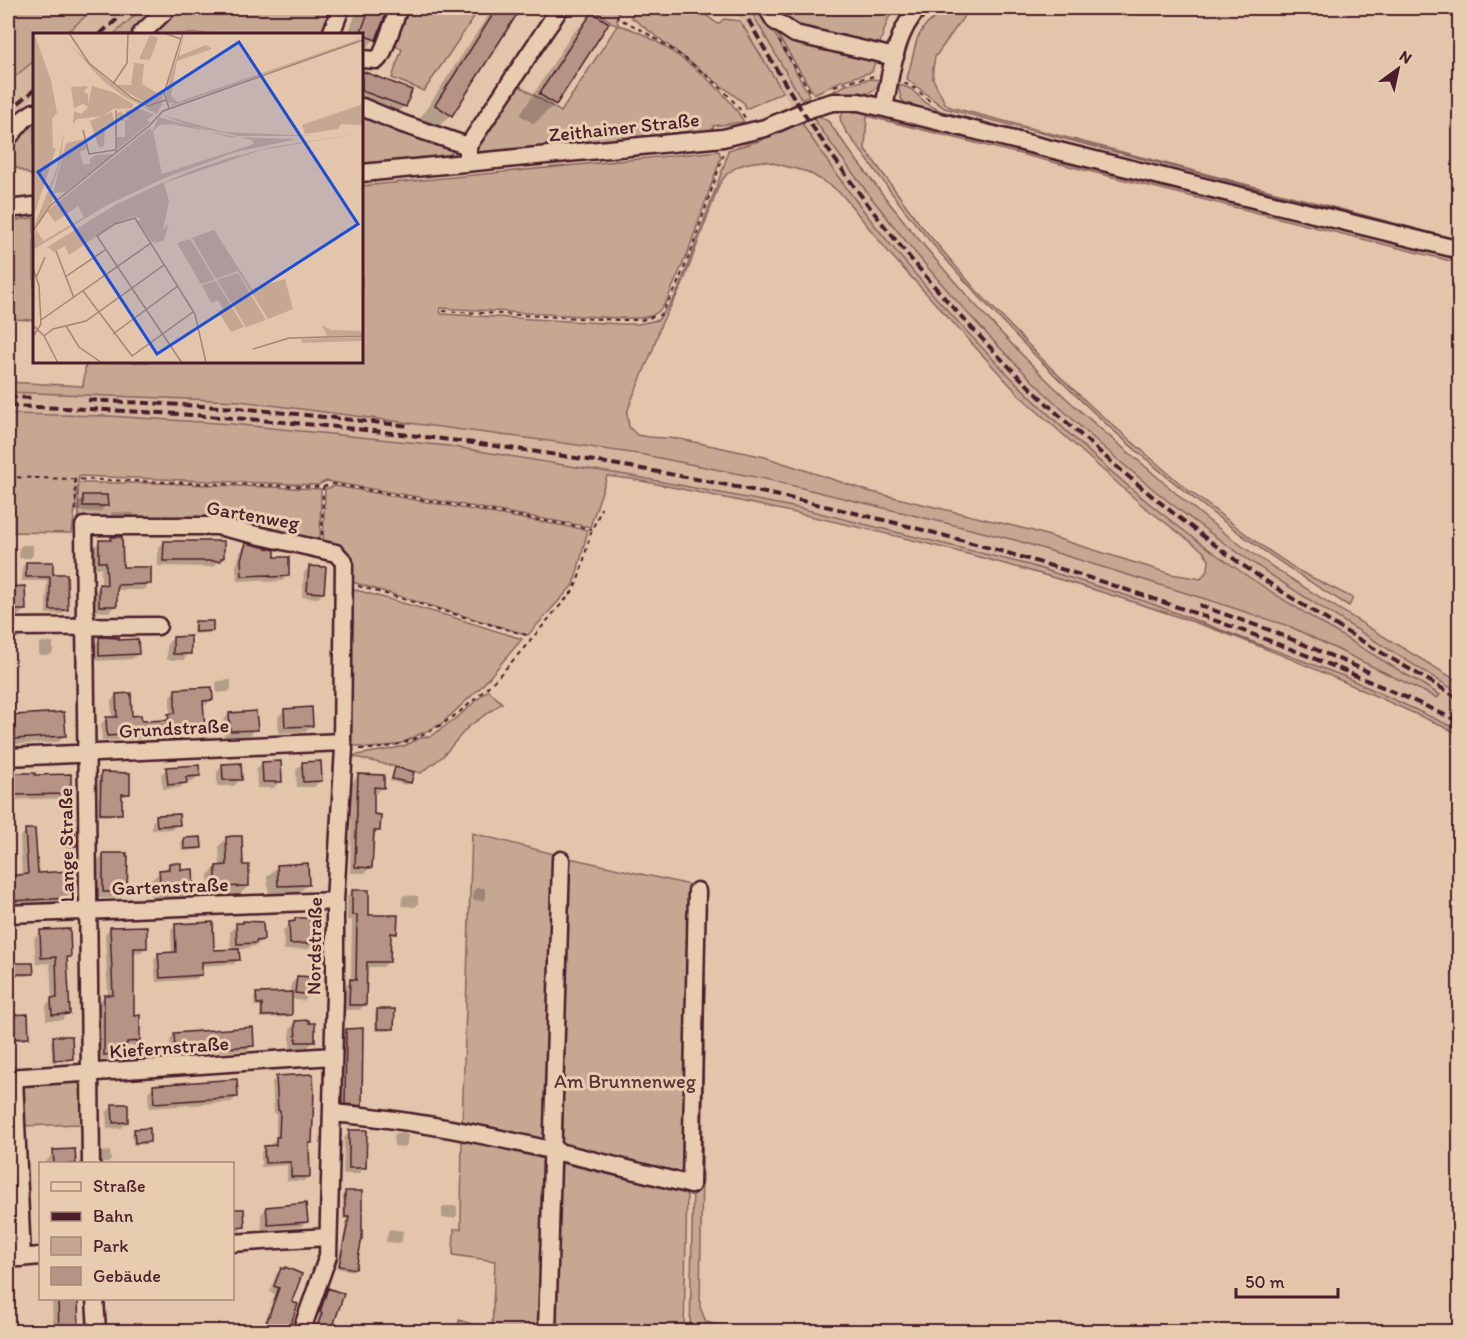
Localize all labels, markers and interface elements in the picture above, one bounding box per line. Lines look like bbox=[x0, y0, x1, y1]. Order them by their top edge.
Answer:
inset map bbox=[33, 33, 363, 363]
north arrow bbox=[1368, 39, 1428, 99]
text: N bbox=[1396, 46, 1416, 68]
street label: Zeithainer Straße bbox=[547, 107, 701, 147]
street label: Gartenweg bbox=[205, 495, 302, 535]
street label: Grundstraße bbox=[118, 713, 230, 743]
street label: Lange Straße bbox=[53, 787, 79, 903]
street label: Gartenstraße bbox=[111, 872, 229, 900]
street label: Nordstraße bbox=[301, 897, 327, 995]
street label: Kiefernstraße bbox=[108, 1031, 230, 1063]
park label: Am Brunnenweg bbox=[554, 1069, 697, 1093]
legend bbox=[39, 1162, 234, 1300]
text: Straße bbox=[93, 1175, 146, 1197]
text: Bahn bbox=[93, 1205, 134, 1227]
text: Park bbox=[93, 1235, 128, 1257]
scale bar bbox=[1236, 1261, 1338, 1299]
text: Gebäude bbox=[93, 1265, 161, 1287]
text: 50 m bbox=[1245, 1271, 1285, 1293]

